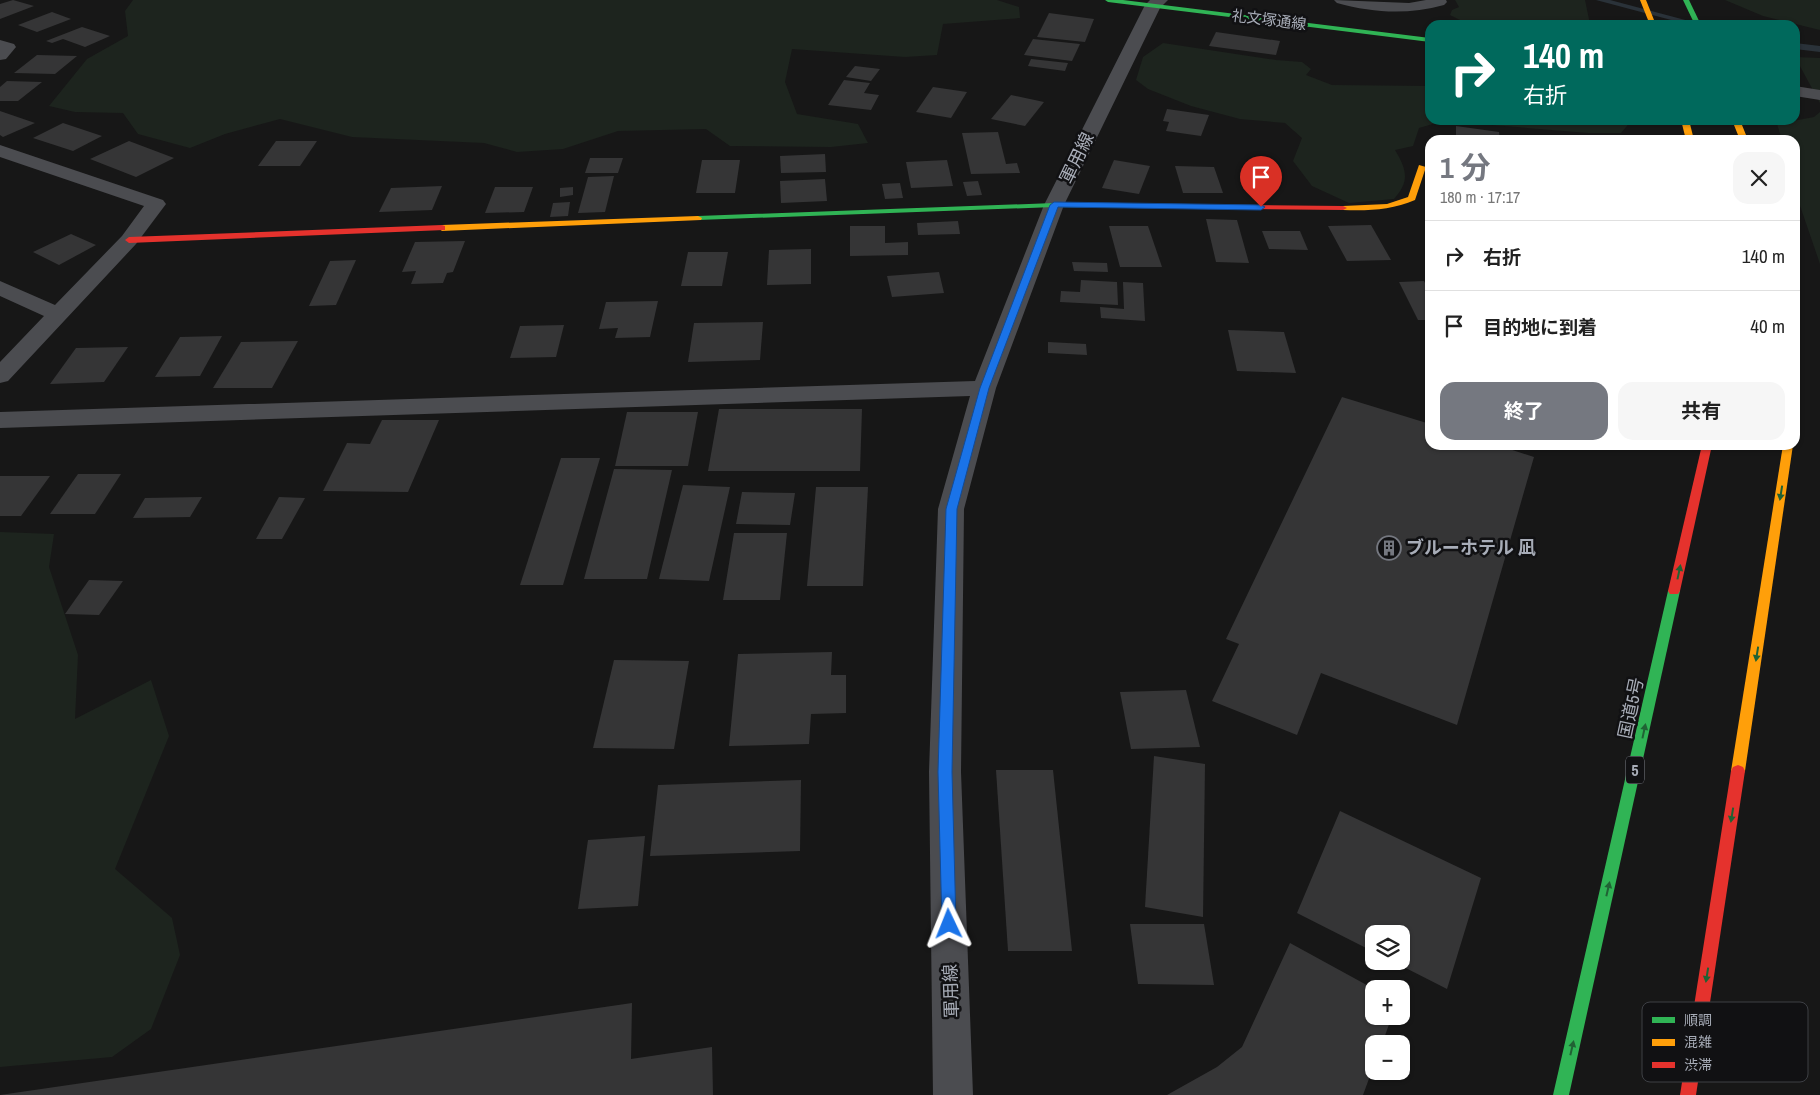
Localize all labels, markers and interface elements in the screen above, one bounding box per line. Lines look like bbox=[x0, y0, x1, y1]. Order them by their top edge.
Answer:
street label: 礼文塚通線 bbox=[1231, 5, 1308, 34]
text: 140 m bbox=[1523, 32, 1604, 79]
icon: right bbox=[1440, 40, 1505, 105]
text: 右折 bbox=[1523, 80, 1567, 110]
street label: 軍用線 bbox=[1053, 128, 1100, 188]
text: 1 分 bbox=[1440, 147, 1491, 187]
button: close bbox=[1733, 152, 1785, 204]
pin bbox=[1240, 156, 1282, 207]
icon: arrive bbox=[1247, 163, 1275, 191]
text: 180 m · 17:17 bbox=[1440, 186, 1520, 208]
icon: right bbox=[1440, 242, 1468, 270]
text: 140 m bbox=[1742, 243, 1785, 269]
text: 右折 bbox=[1483, 244, 1521, 270]
icon: arrive bbox=[1440, 312, 1468, 340]
text: 40 m bbox=[1750, 313, 1785, 339]
text: 目的地に到着 bbox=[1483, 314, 1597, 340]
button: 終了 bbox=[1440, 382, 1608, 440]
button: 共有 bbox=[1618, 382, 1785, 440]
one-way arrow bbox=[1777, 486, 1785, 502]
building icon: ブルーホテル 凪 bbox=[1376, 535, 1402, 561]
place label: ブルーホテル 凪 bbox=[1406, 535, 1536, 560]
one-way arrow bbox=[1675, 564, 1683, 580]
one-way arrow bbox=[1752, 646, 1760, 662]
street label: 国道5号 bbox=[1612, 675, 1649, 741]
one-way arrow bbox=[1640, 723, 1648, 738]
road number: 5 bbox=[1626, 756, 1644, 784]
one-way arrow bbox=[1728, 807, 1736, 823]
one-way arrow bbox=[1604, 882, 1612, 897]
position arrow bbox=[922, 897, 974, 949]
map controls bbox=[1365, 925, 1410, 1080]
button: layers bbox=[1365, 925, 1410, 970]
street label: 軍用線 bbox=[937, 964, 964, 1018]
one-way arrow bbox=[1703, 967, 1711, 983]
button: + bbox=[1365, 980, 1410, 1025]
legend bbox=[1642, 1002, 1808, 1082]
text: 順調 bbox=[1684, 1011, 1712, 1029]
text: 混雑 bbox=[1684, 1033, 1712, 1051]
button: − bbox=[1365, 1035, 1410, 1080]
one-way arrow bbox=[1568, 1040, 1576, 1055]
text: 渋滞 bbox=[1684, 1056, 1712, 1074]

